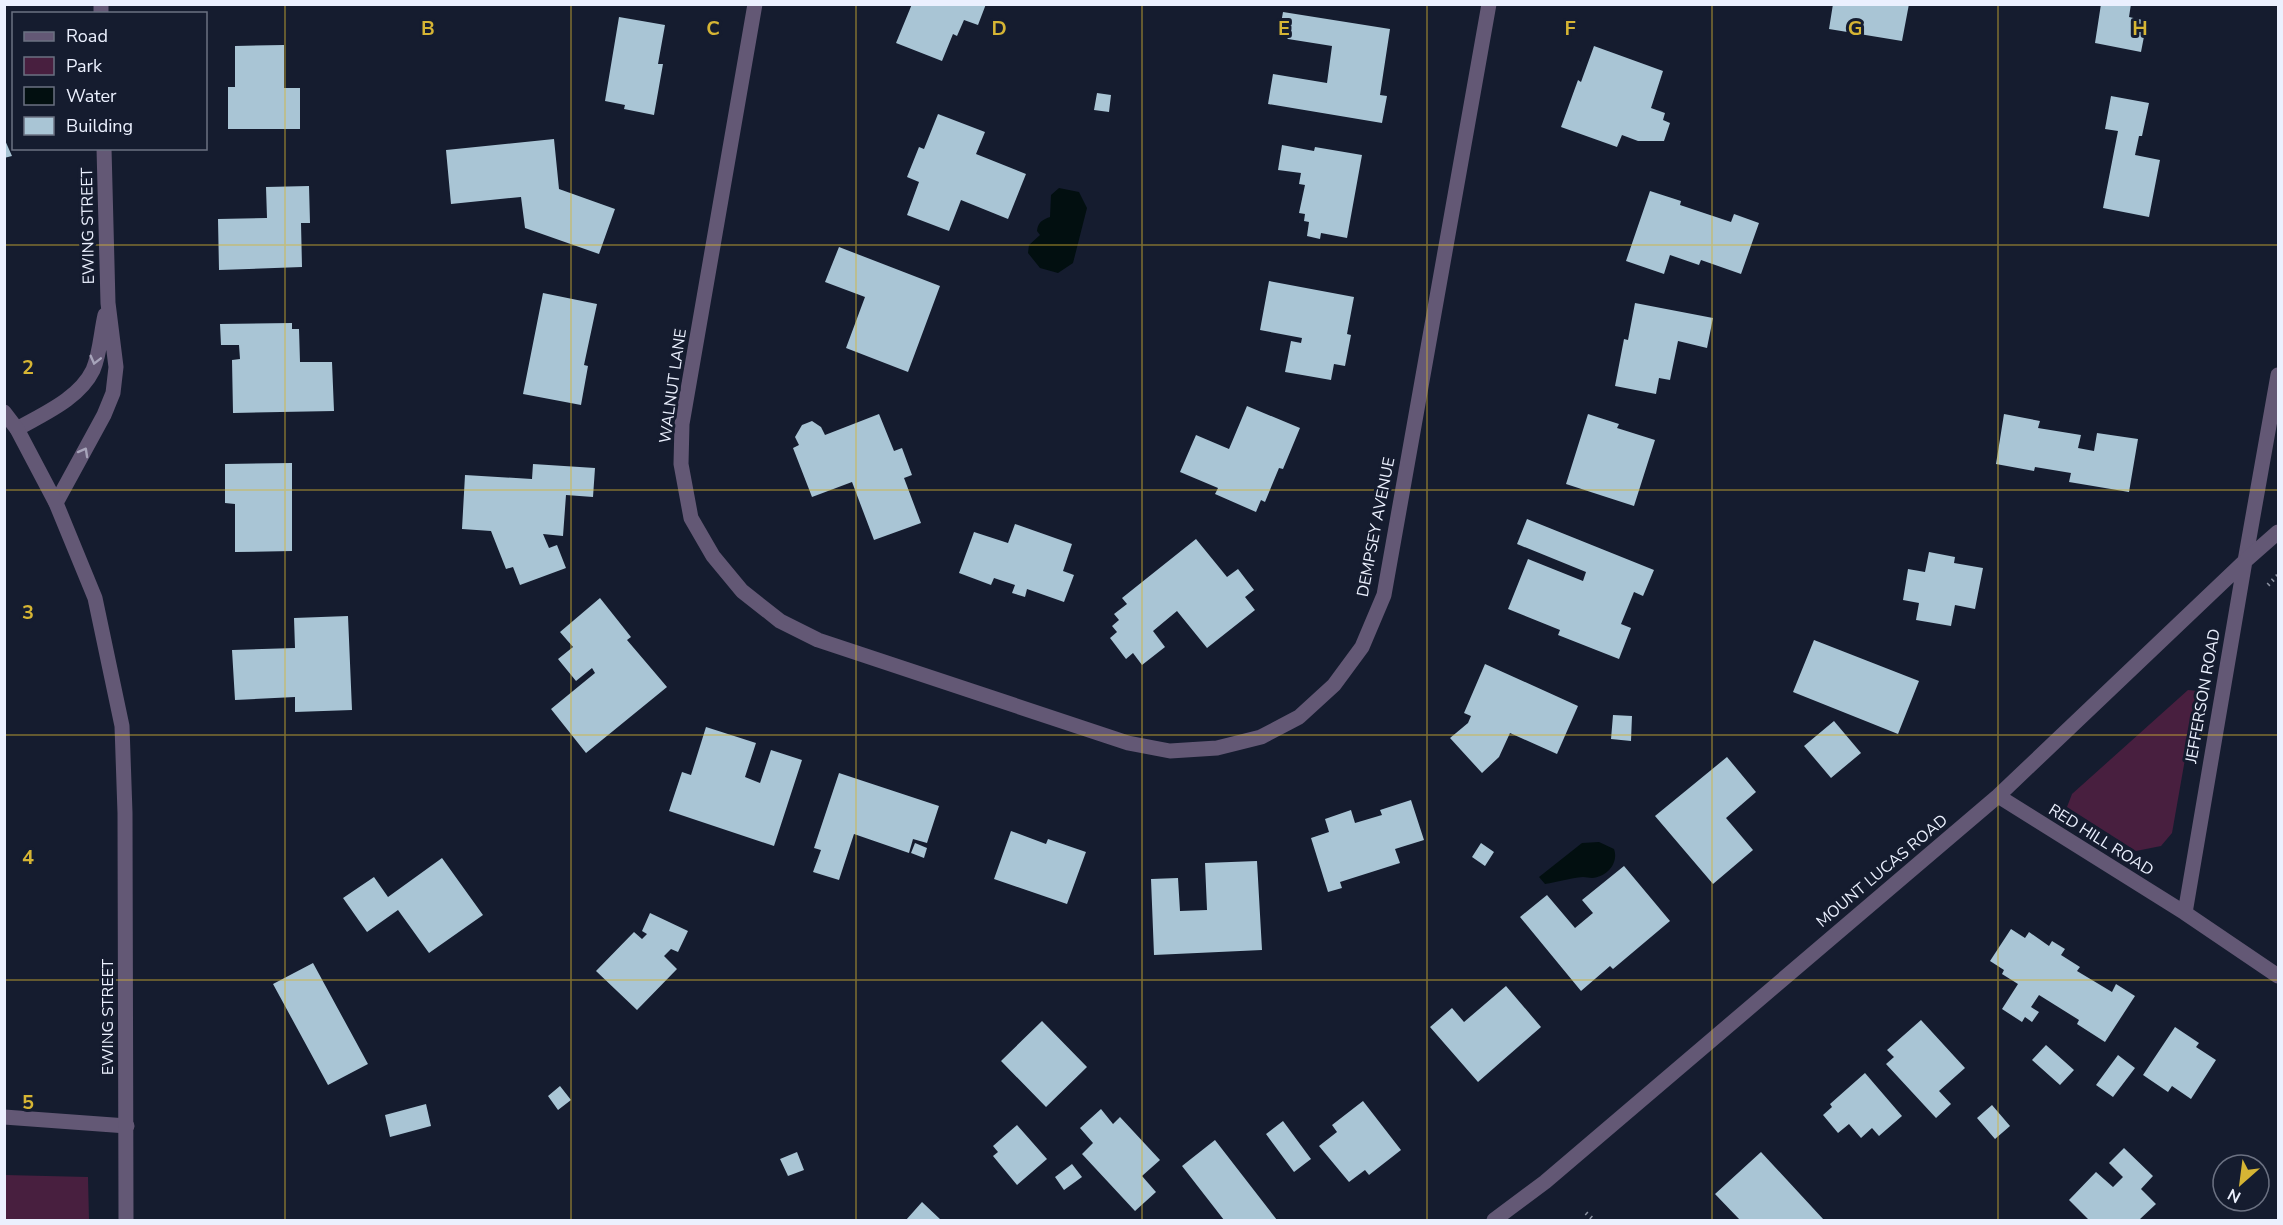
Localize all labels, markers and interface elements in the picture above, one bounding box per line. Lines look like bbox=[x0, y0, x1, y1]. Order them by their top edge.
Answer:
legend bbox=[12, 12, 207, 150]
text: B bbox=[421, 15, 435, 42]
text: C bbox=[706, 15, 720, 42]
text: D bbox=[991, 15, 1007, 42]
text: E bbox=[1278, 15, 1290, 42]
text: F bbox=[1564, 15, 1576, 42]
text: G bbox=[1848, 15, 1862, 42]
text: H bbox=[2132, 15, 2148, 42]
text: Road bbox=[66, 24, 108, 48]
text: Park bbox=[66, 54, 103, 78]
text: Water bbox=[66, 84, 117, 108]
text: Building bbox=[66, 114, 133, 138]
street label: EWING STREET bbox=[76, 167, 100, 284]
street label: WALNUT LANE bbox=[654, 327, 692, 445]
text: 2 bbox=[22, 354, 34, 381]
one-way arrow bbox=[89, 355, 102, 365]
one-way arrow bbox=[77, 447, 88, 458]
street label: DEMPSEY AVENUE bbox=[1352, 455, 1400, 599]
text: 3 bbox=[22, 599, 34, 626]
street label: JEFFERSON ROAD bbox=[2180, 627, 2226, 766]
street label: RED HILL ROAD bbox=[2044, 799, 2158, 881]
street label: MOUNT LUCAS ROAD bbox=[1812, 809, 1952, 933]
text: 4 bbox=[22, 844, 34, 871]
street label: EWING STREET bbox=[97, 958, 119, 1075]
text: 5 bbox=[22, 1089, 34, 1116]
north arrow bbox=[2211, 1153, 2271, 1213]
text: N bbox=[2224, 1183, 2245, 1208]

